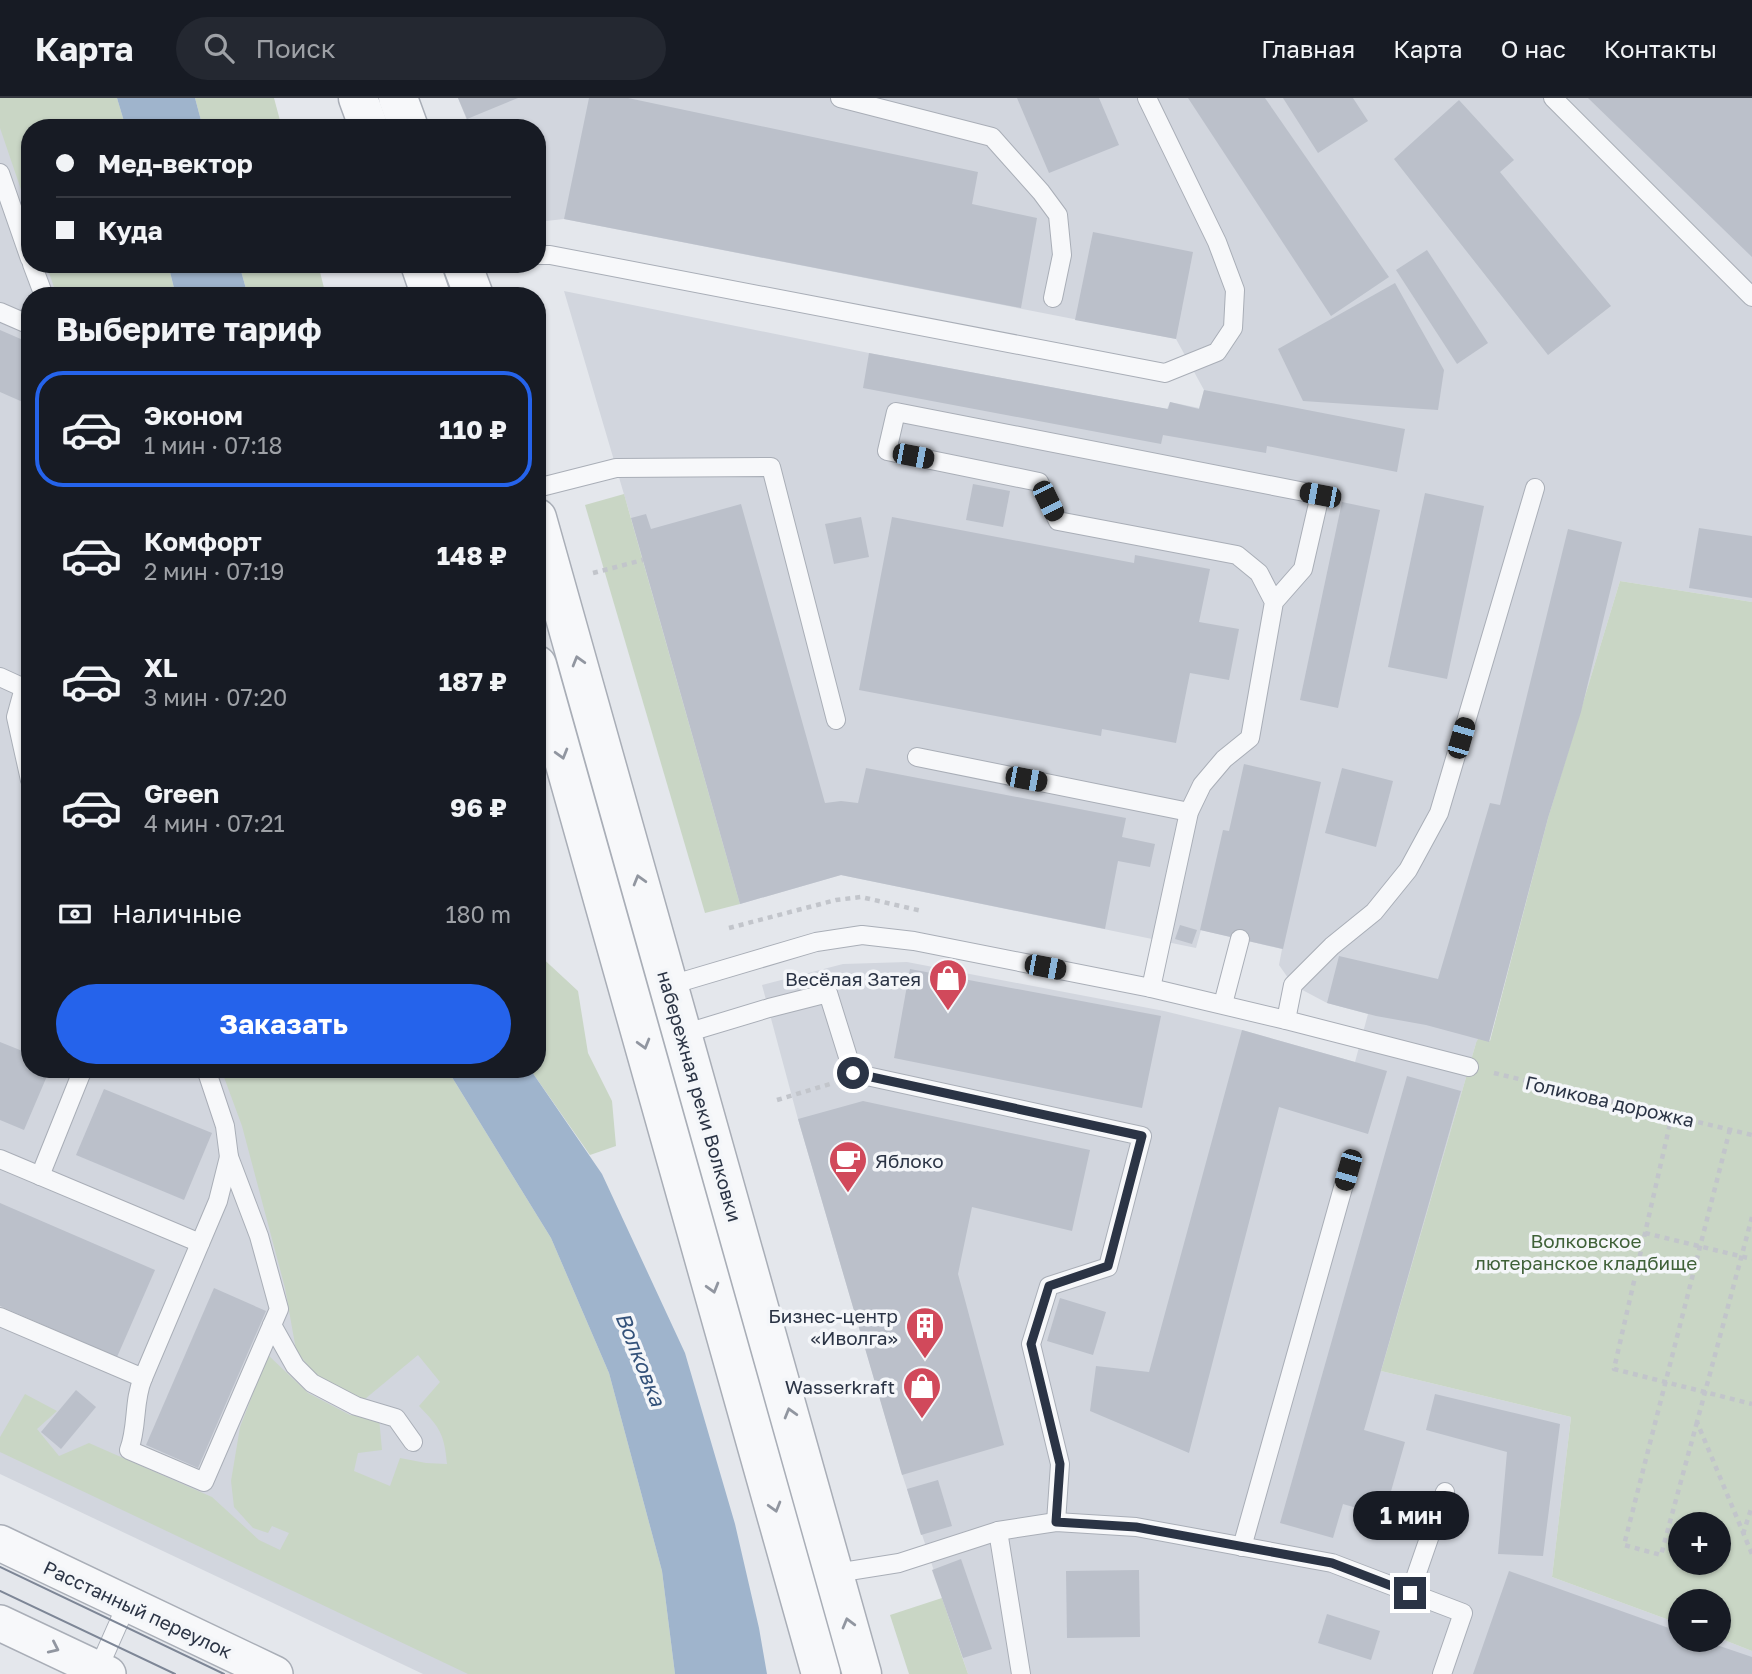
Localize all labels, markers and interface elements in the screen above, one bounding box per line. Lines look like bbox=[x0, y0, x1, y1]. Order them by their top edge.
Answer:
search box bbox=[176, 17, 666, 80]
text: Карта bbox=[35, 29, 134, 68]
icon: search bbox=[200, 29, 238, 67]
text: Поиск bbox=[256, 33, 336, 64]
text: Главная bbox=[1261, 34, 1355, 63]
text: Карта bbox=[1393, 34, 1463, 63]
text: О нас bbox=[1501, 34, 1566, 63]
text: Контакты bbox=[1604, 34, 1717, 63]
text: Мед-вектор bbox=[98, 148, 253, 179]
text: Куда bbox=[98, 215, 163, 246]
text: Выберите тариф bbox=[56, 310, 322, 348]
icon: car bbox=[60, 398, 123, 461]
text: Эконом bbox=[144, 400, 243, 431]
text: 110 ₽ bbox=[439, 414, 507, 445]
text: 1 мин · 07:18 bbox=[144, 431, 282, 459]
car bbox=[891, 442, 936, 470]
car bbox=[1030, 478, 1067, 524]
car bbox=[1298, 481, 1343, 509]
icon: car bbox=[60, 524, 123, 587]
text: Комфорт bbox=[144, 526, 262, 557]
text: 148 ₽ bbox=[437, 540, 507, 571]
text: 2 мин · 07:19 bbox=[144, 557, 285, 585]
icon: car bbox=[60, 650, 123, 713]
text: XL bbox=[144, 652, 178, 683]
one-way arrow bbox=[571, 655, 586, 667]
text: 187 ₽ bbox=[439, 666, 507, 697]
text: 3 мин · 07:20 bbox=[144, 683, 287, 711]
car bbox=[1446, 715, 1477, 761]
one-way arrow bbox=[554, 748, 569, 760]
car bbox=[1004, 765, 1049, 793]
icon: car bbox=[60, 776, 123, 839]
text: Green bbox=[144, 778, 219, 809]
text: 96 ₽ bbox=[450, 792, 507, 823]
text: 4 мин · 07:21 bbox=[144, 809, 285, 837]
one-way arrow bbox=[633, 874, 648, 886]
icon: cash bbox=[56, 895, 94, 933]
text: Наличные bbox=[112, 898, 242, 929]
text: 180 m bbox=[445, 900, 511, 928]
car bbox=[1023, 953, 1068, 981]
shop icon: Весёлая Затея bbox=[927, 957, 969, 1012]
place label: Весёлая Затея bbox=[785, 967, 921, 990]
street label: набережная реки Волковки bbox=[653, 968, 747, 1224]
button: Заказать bbox=[56, 984, 511, 1064]
one-way arrow bbox=[636, 1038, 650, 1050]
route start bbox=[837, 1057, 869, 1089]
street label: Голикова дорожка bbox=[1523, 1070, 1697, 1132]
cafe icon: Яблоко bbox=[827, 1139, 869, 1194]
car bbox=[1333, 1147, 1364, 1193]
place label: Яблоко bbox=[875, 1149, 944, 1172]
park label: Волковское лютеранское кладбище bbox=[1475, 1229, 1697, 1274]
one-way arrow bbox=[705, 1282, 719, 1294]
place label: Бизнес-центр «Иволга» bbox=[768, 1304, 898, 1349]
building icon: Бизнес-центр «Иволга» bbox=[904, 1305, 946, 1360]
water label: Волковка bbox=[610, 1308, 672, 1411]
shop icon: Wasserkraft bbox=[901, 1365, 943, 1420]
place label: Wasserkraft bbox=[785, 1375, 895, 1398]
one-way arrow bbox=[783, 1407, 798, 1419]
callout: 1 мин bbox=[1352, 1492, 1468, 1540]
one-way arrow bbox=[766, 1501, 781, 1513]
text: 1 мин bbox=[1380, 1501, 1442, 1529]
map controls bbox=[1668, 1512, 1731, 1652]
button: + bbox=[1668, 1512, 1731, 1575]
street label: Расстанный переулок bbox=[40, 1555, 236, 1663]
route end bbox=[1394, 1577, 1426, 1609]
button: − bbox=[1668, 1589, 1731, 1652]
one-way arrow bbox=[842, 1618, 856, 1630]
one-way arrow bbox=[47, 1640, 59, 1654]

